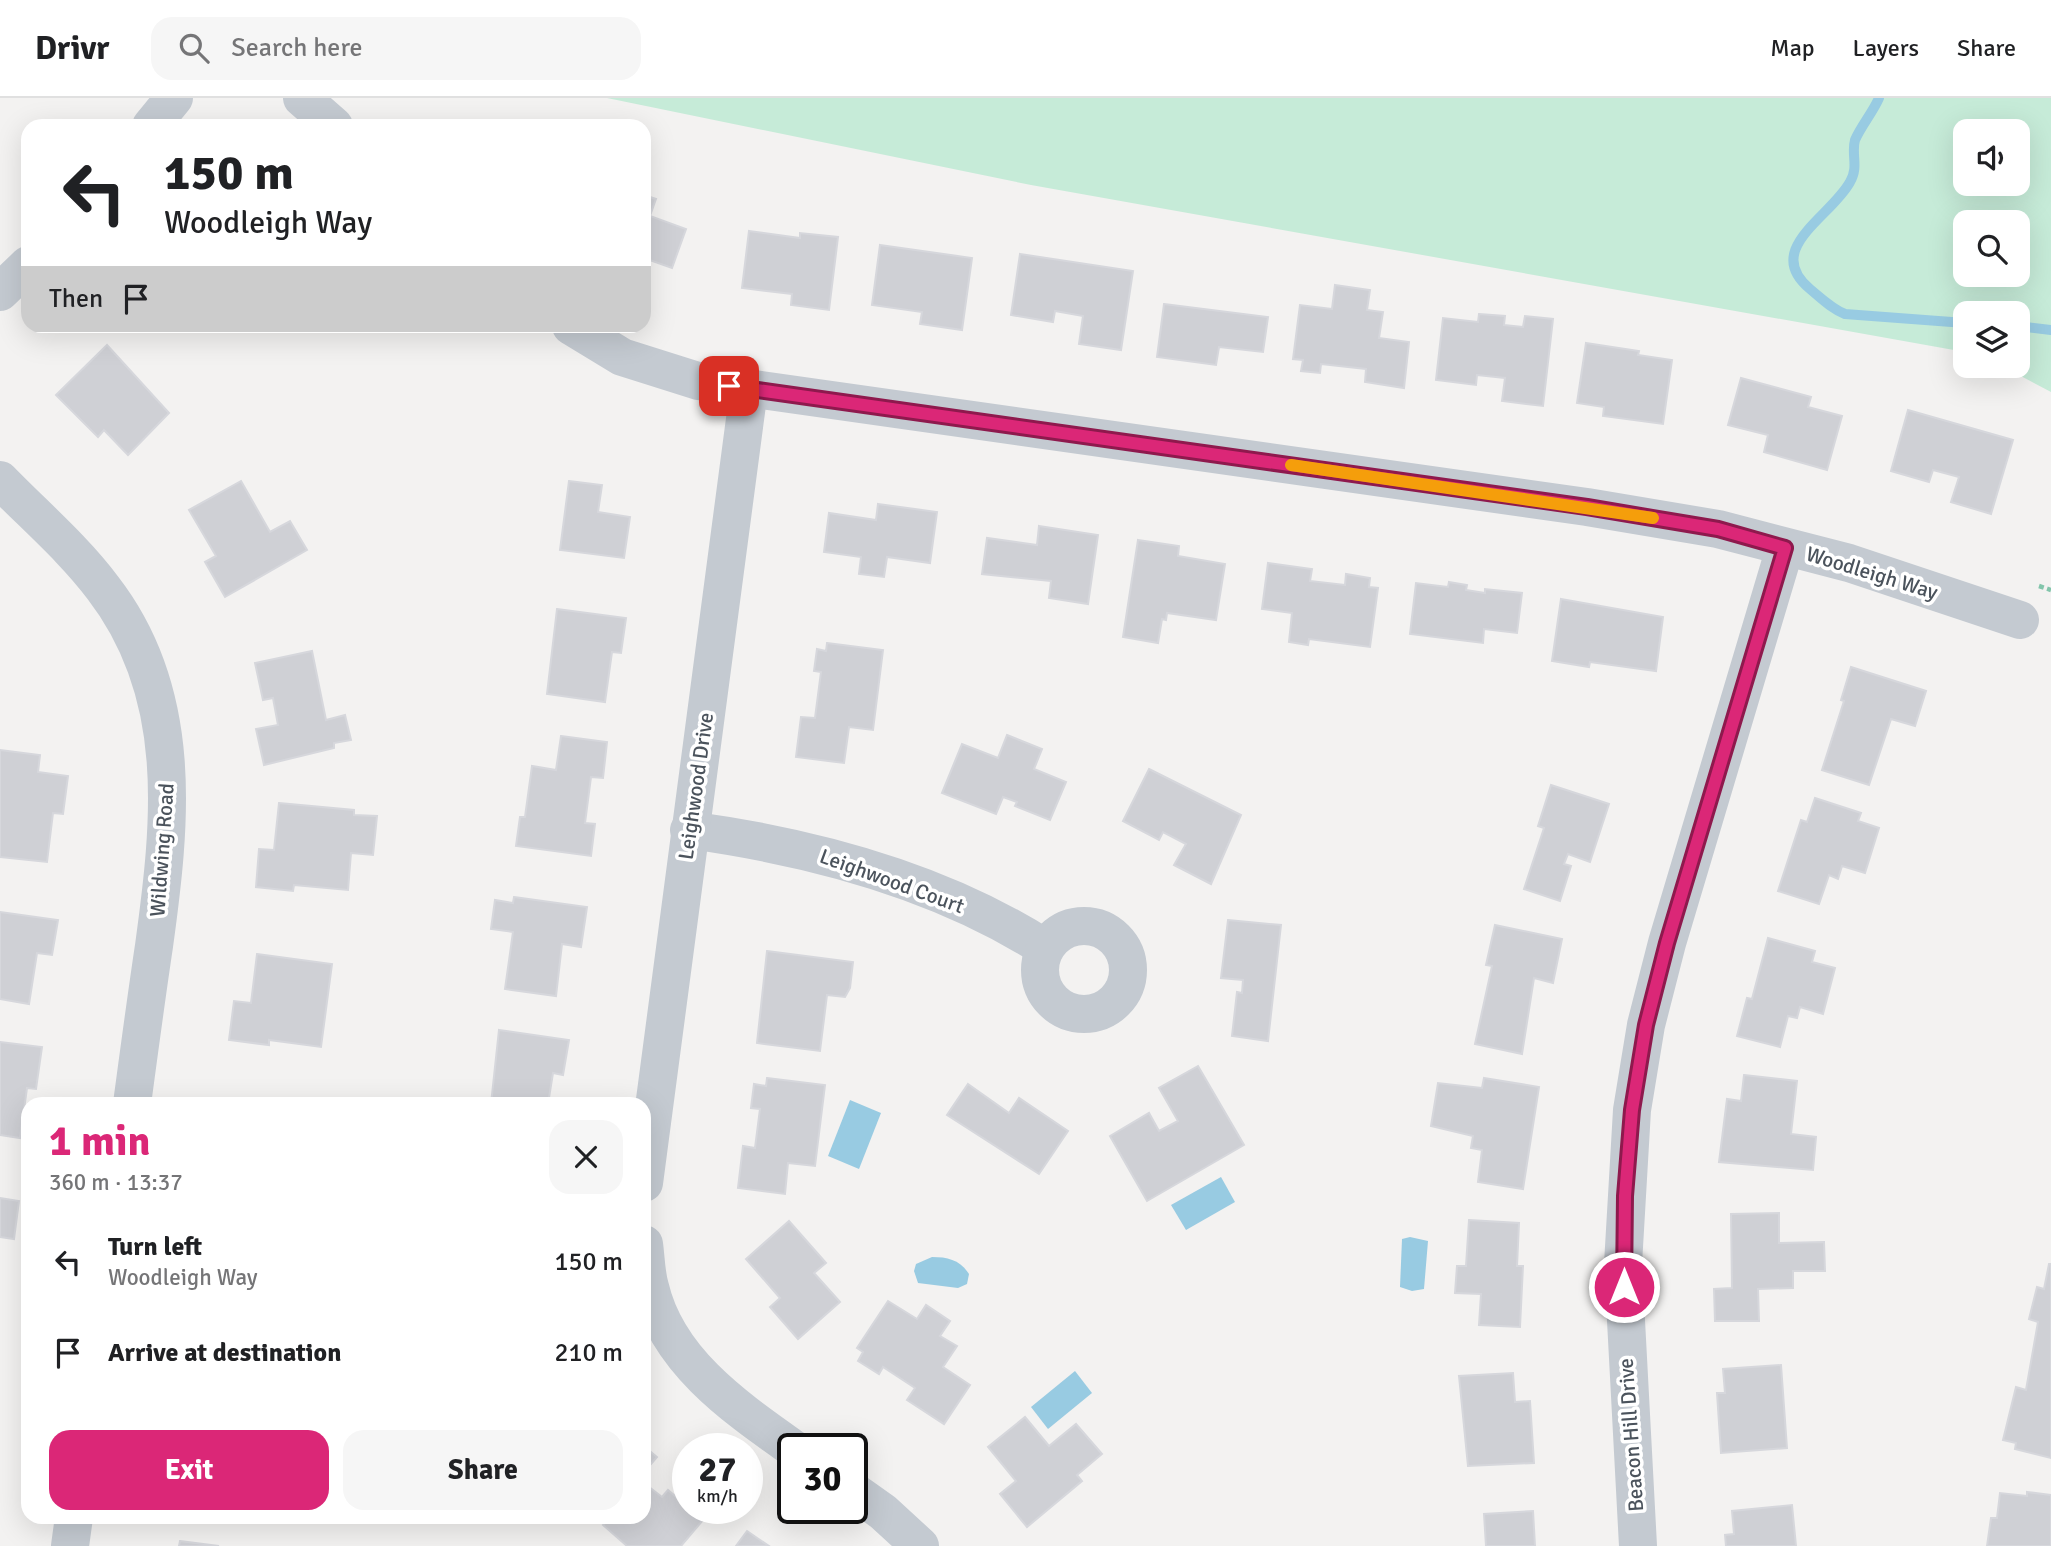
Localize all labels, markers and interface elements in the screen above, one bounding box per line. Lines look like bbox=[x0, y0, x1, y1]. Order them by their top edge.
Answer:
search box bbox=[151, 17, 641, 80]
text: Drivr bbox=[35, 28, 109, 69]
icon: search bbox=[175, 29, 213, 67]
text: Search here bbox=[231, 32, 362, 64]
text: Map bbox=[1770, 33, 1815, 63]
text: Layers bbox=[1853, 33, 1919, 63]
text: Share bbox=[1957, 33, 2016, 63]
map controls bbox=[1953, 119, 2030, 378]
button: sound bbox=[1953, 119, 2030, 196]
text: 150 m bbox=[164, 143, 294, 203]
icon: left bbox=[49, 147, 140, 238]
text: Woodleigh Way bbox=[164, 203, 372, 242]
button: search bbox=[1953, 210, 2030, 287]
icon: arrive bbox=[117, 280, 155, 318]
text: Then bbox=[49, 283, 103, 315]
button: layers bbox=[1953, 301, 2030, 378]
pin bbox=[699, 356, 759, 416]
icon: arrive bbox=[710, 367, 748, 405]
street label: Woodleigh Way bbox=[1803, 541, 1941, 605]
street label: Leighwood Drive bbox=[673, 711, 719, 861]
street label: Wildwing Road bbox=[144, 782, 180, 918]
street label: Leighwood Court bbox=[816, 843, 968, 919]
text: 1 min bbox=[49, 1116, 150, 1167]
button: close bbox=[549, 1120, 623, 1194]
text: 360 m · 13:37 bbox=[49, 1168, 183, 1197]
text: Turn left bbox=[108, 1231, 202, 1263]
icon: left bbox=[49, 1243, 87, 1281]
text: 150 m bbox=[554, 1246, 623, 1278]
position arrow bbox=[1587, 1250, 1661, 1324]
text: Woodleigh Way bbox=[108, 1263, 258, 1292]
icon: arrive bbox=[49, 1334, 87, 1372]
text: Arrive at destination bbox=[108, 1337, 341, 1369]
text: 210 m bbox=[554, 1337, 623, 1369]
street label: Beacon Hill Drive bbox=[1613, 1357, 1649, 1513]
button: Exit bbox=[49, 1430, 329, 1510]
button: Share bbox=[343, 1430, 623, 1510]
speed limit sign: 30 bbox=[777, 1433, 868, 1524]
text: 27 bbox=[699, 1448, 736, 1491]
text: km/h bbox=[697, 1485, 738, 1507]

